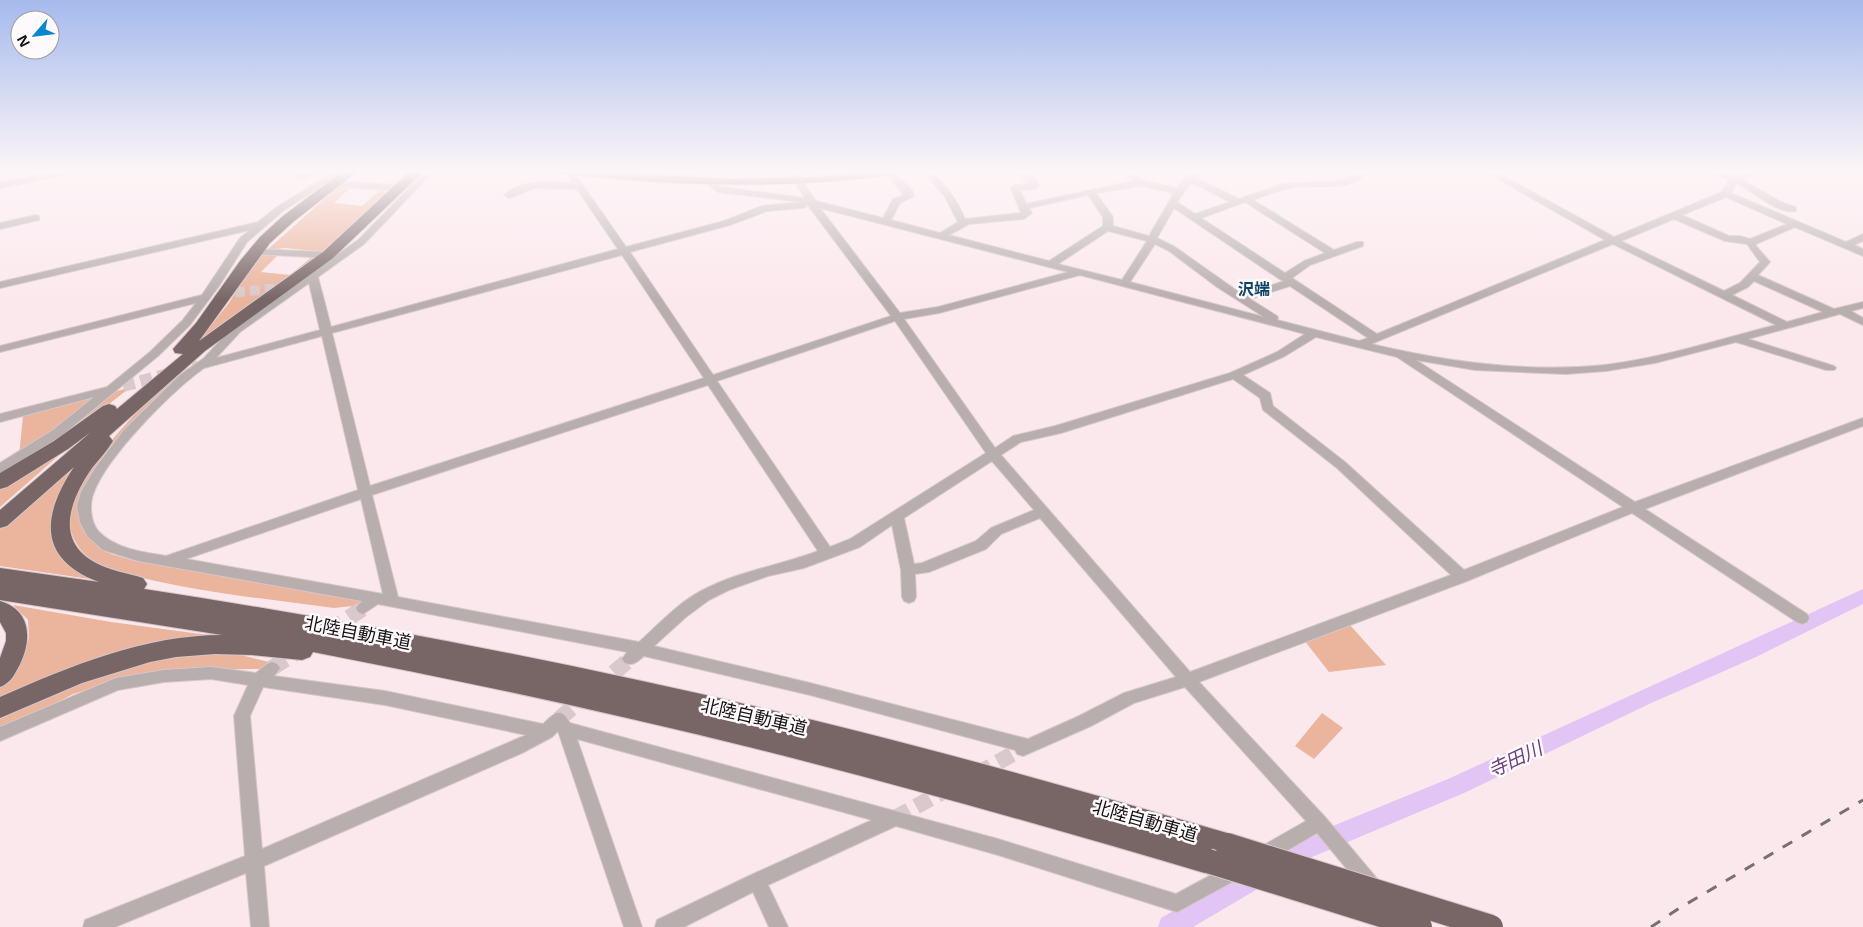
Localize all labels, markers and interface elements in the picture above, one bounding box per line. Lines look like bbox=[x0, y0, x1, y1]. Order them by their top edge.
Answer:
north arrow bbox=[10, 10, 60, 60]
text: N bbox=[12, 32, 34, 51]
district label: 沢端 bbox=[1238, 278, 1270, 300]
street label: 北陸自動車道 bbox=[303, 610, 413, 654]
street label: 北陸自動車道 bbox=[699, 692, 810, 740]
water label: 寺田川 bbox=[1484, 734, 1548, 783]
street label: 北陸自動車道 bbox=[1090, 794, 1200, 846]

